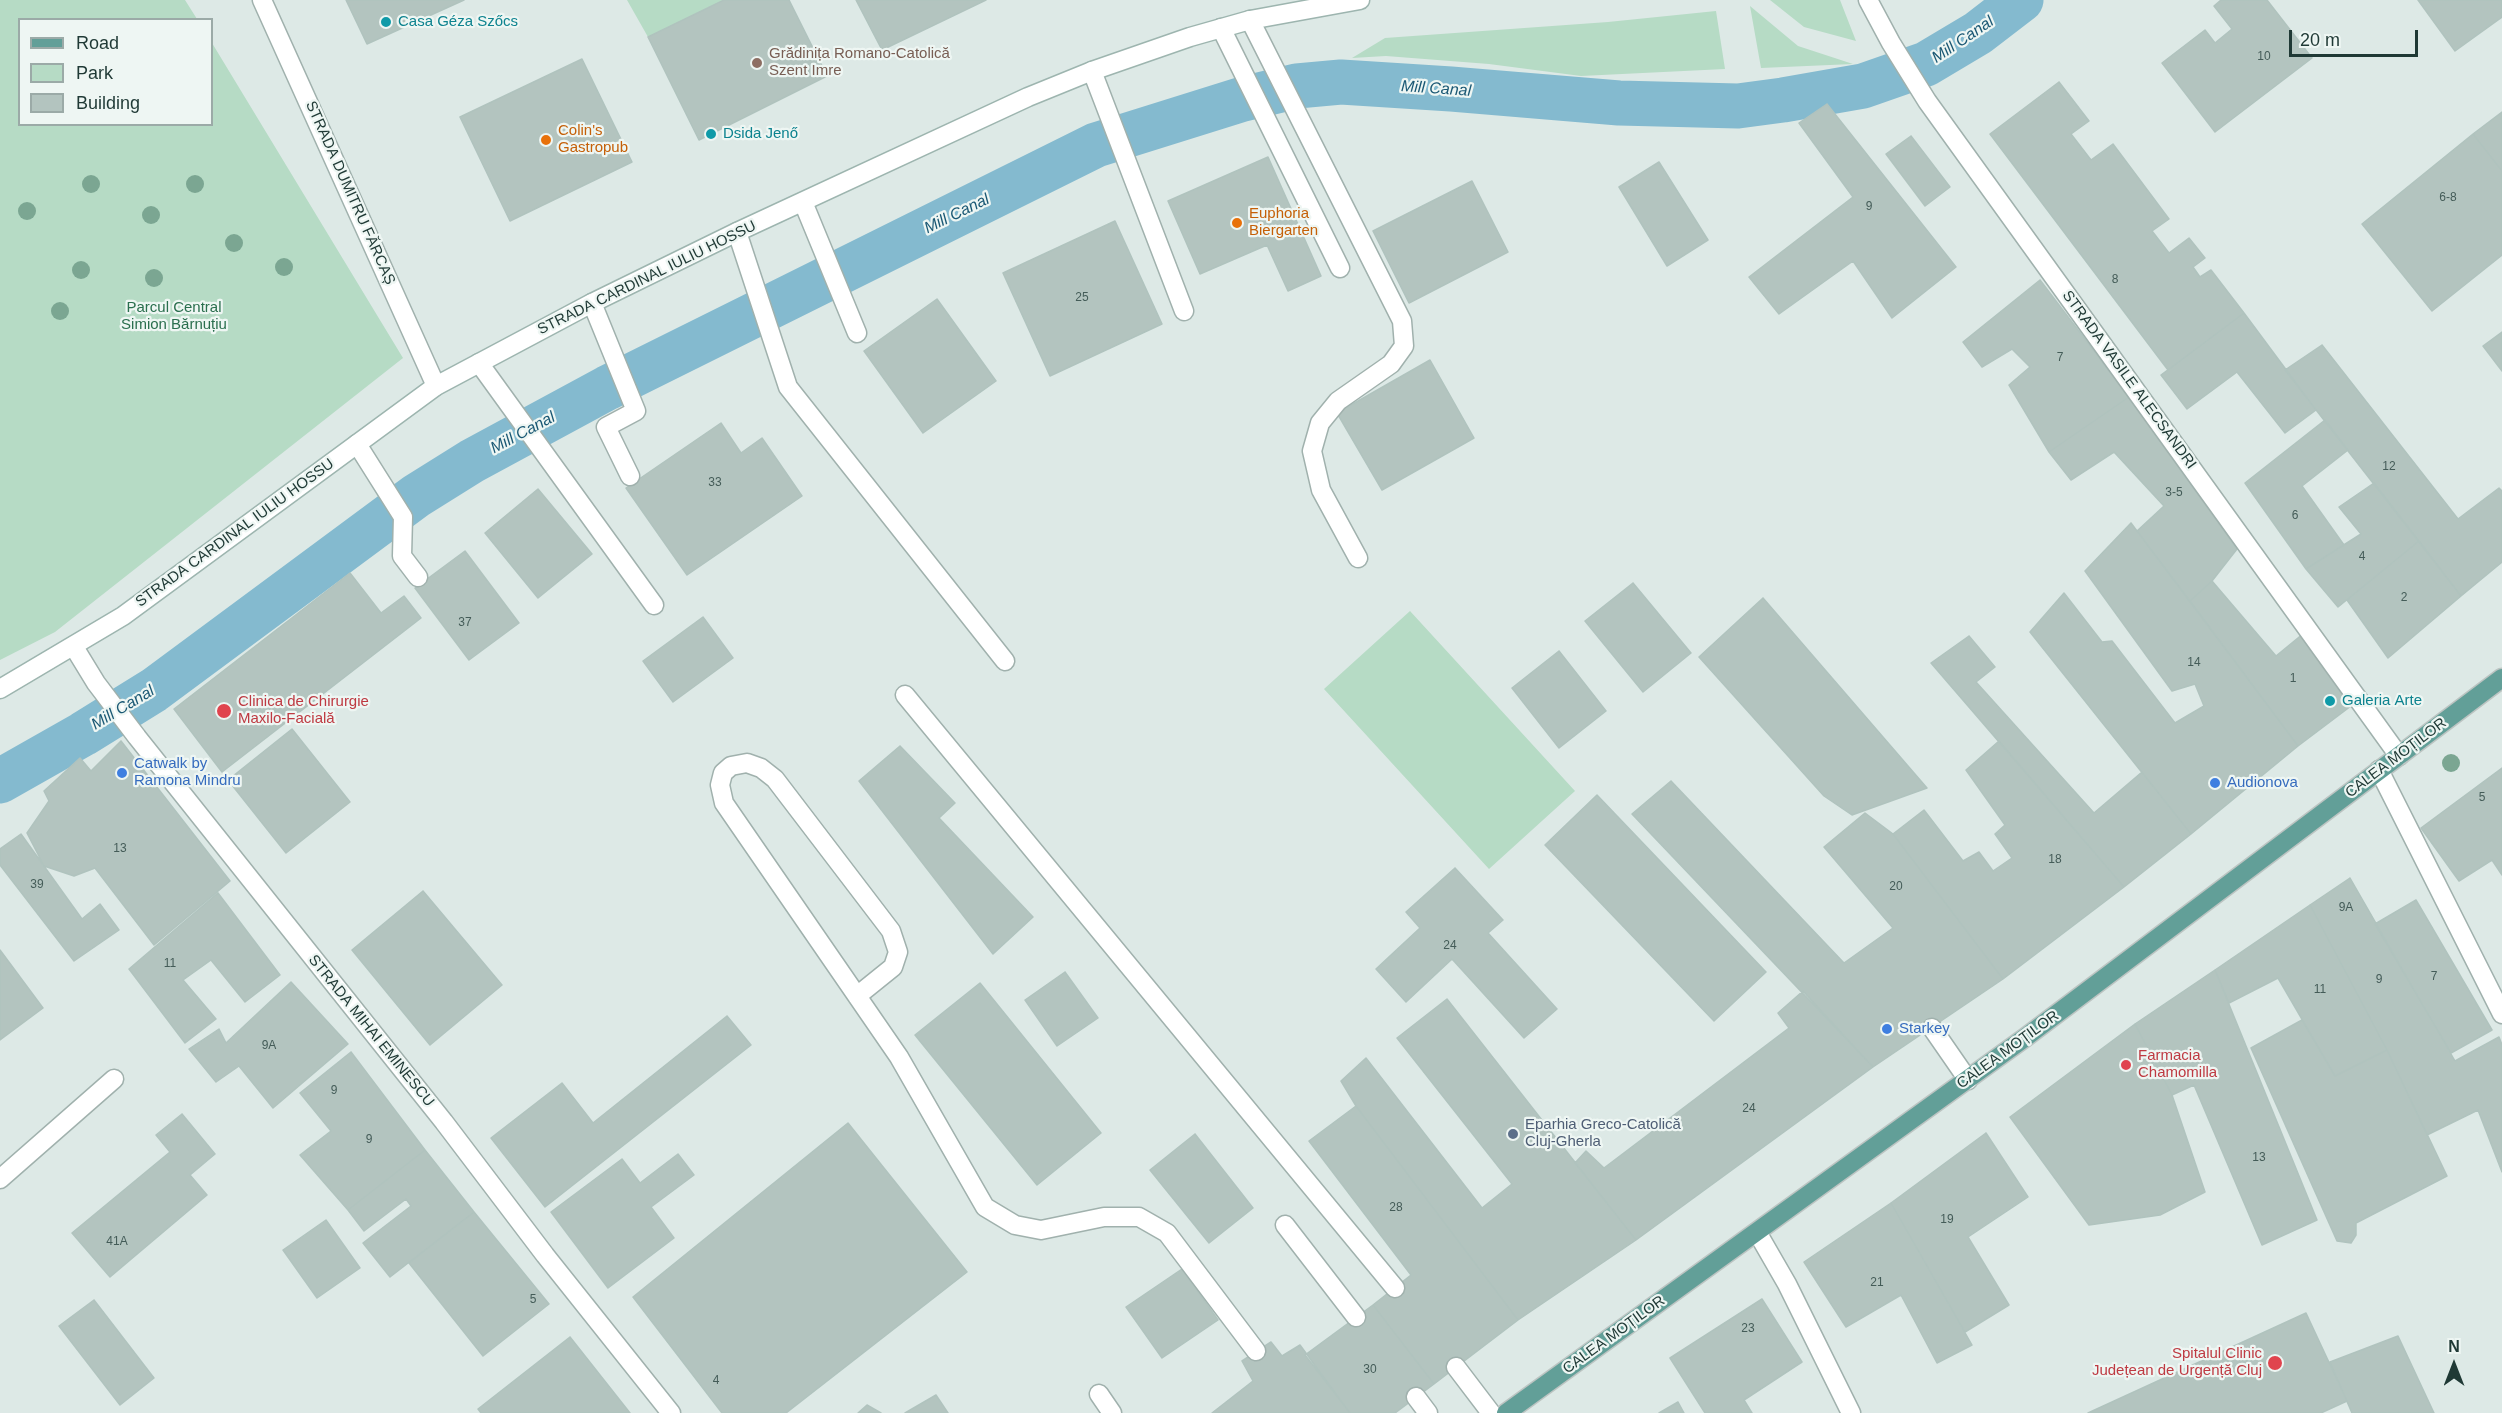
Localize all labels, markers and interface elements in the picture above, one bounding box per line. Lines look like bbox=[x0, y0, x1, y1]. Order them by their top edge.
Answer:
water label: Mill Canal bbox=[1929, 12, 1997, 68]
place label: Casa Géza Szőcs bbox=[398, 13, 518, 31]
marker: Casa Géza Szőcs bbox=[379, 15, 393, 29]
legend bbox=[18, 18, 213, 126]
scale bar bbox=[2292, 18, 2421, 56]
text: 20 m bbox=[2300, 30, 2340, 50]
text: Road bbox=[76, 33, 119, 53]
place label: Grădinița Romano-Catolică Szent Imre bbox=[769, 45, 950, 80]
house number: 10 bbox=[2257, 50, 2271, 64]
marker: Grădinița Romano-Catolică Szent Imre bbox=[750, 56, 764, 70]
text: Park bbox=[76, 63, 113, 83]
water label: Mill Canal bbox=[1400, 77, 1472, 101]
text: Building bbox=[76, 93, 140, 113]
street label: STRADA DUMITRU FĂRCAȘ bbox=[301, 98, 399, 288]
place label: Colin's Gastropub bbox=[558, 122, 628, 157]
place label: Dsida Jenő bbox=[723, 125, 798, 143]
marker: Dsida Jenő bbox=[704, 127, 718, 141]
marker: Colin's Gastropub bbox=[539, 133, 553, 147]
water label: Mill Canal bbox=[921, 190, 993, 238]
house number: 6-8 bbox=[2439, 191, 2457, 205]
house number: 9 bbox=[1866, 200, 1872, 214]
place label: Euphoria Biergarten bbox=[1249, 205, 1318, 240]
marker: Euphoria Biergarten bbox=[1230, 216, 1244, 230]
street label: STRADA CARDINAL IULIU HOSSU bbox=[535, 217, 759, 339]
house number: 8 bbox=[2112, 273, 2118, 287]
street label: STRADA VASILE ALECSANDRI bbox=[2058, 287, 2200, 473]
house number: 25 bbox=[1075, 291, 1089, 305]
park label: Parcul Central Simion Bărnuțiu bbox=[121, 299, 227, 334]
house number: 7 bbox=[2057, 351, 2063, 365]
water label: Mill Canal bbox=[487, 408, 559, 458]
street label: STRADA CARDINAL IULIU HOSSU bbox=[132, 455, 338, 611]
house number: 12 bbox=[2382, 460, 2396, 474]
house number: 33 bbox=[708, 476, 722, 490]
house number: 3-5 bbox=[2165, 486, 2183, 500]
house number: 6 bbox=[2292, 509, 2298, 523]
house number: 4 bbox=[2359, 550, 2365, 564]
house number: 2 bbox=[2401, 591, 2407, 605]
house number: 37 bbox=[458, 616, 472, 630]
house number: 14 bbox=[2187, 656, 2201, 670]
house number: 1 bbox=[2290, 672, 2296, 686]
water label: Mill Canal bbox=[88, 682, 158, 734]
place label: Galeria Arte bbox=[2342, 692, 2422, 710]
place label: Clinica de Chirurgie Maxilo-Facială bbox=[238, 693, 369, 728]
marker: Galeria Arte bbox=[2323, 694, 2337, 708]
marker: Clinica de Chirurgie Maxilo-Facială bbox=[215, 702, 233, 720]
street label: CALEA MOȚILOR bbox=[2342, 714, 2450, 802]
place label: Catwalk by Ramona Mindru bbox=[134, 755, 241, 790]
marker: Catwalk by Ramona Mindru bbox=[115, 766, 129, 780]
place label: Audionova bbox=[2227, 774, 2298, 792]
marker: Audionova bbox=[2208, 776, 2222, 790]
house number: 5 bbox=[2479, 791, 2485, 805]
house number: 13 bbox=[113, 842, 127, 856]
house number: 18 bbox=[2048, 853, 2062, 867]
house number: 39 bbox=[30, 878, 44, 892]
house number: 20 bbox=[1889, 880, 1903, 894]
house number: 9A bbox=[2339, 901, 2353, 915]
house number: 24 bbox=[1443, 939, 1457, 953]
street label: STRADA MIHAI EMINESCU bbox=[304, 951, 438, 1111]
house number: 11 bbox=[164, 957, 176, 971]
house number: 7 bbox=[2431, 970, 2437, 984]
house number: 9 bbox=[2376, 973, 2382, 987]
house number: 11 bbox=[2314, 983, 2326, 997]
street label: CALEA MOȚILOR bbox=[1953, 1007, 2063, 1093]
place label: Starkey bbox=[1899, 1020, 1950, 1038]
marker: Starkey bbox=[1880, 1022, 1894, 1036]
house number: 9A bbox=[262, 1039, 276, 1053]
place label: Farmacia Chamomilla bbox=[2138, 1047, 2217, 1082]
marker: Farmacia Chamomilla bbox=[2119, 1058, 2133, 1072]
house number: 9 bbox=[331, 1084, 337, 1098]
house number: 24 bbox=[1742, 1102, 1756, 1116]
place label: Eparhia Greco-Catolică Cluj-Gherla bbox=[1525, 1116, 1681, 1151]
marker: Eparhia Greco-Catolică Cluj-Gherla bbox=[1506, 1127, 1520, 1141]
house number: 9 bbox=[366, 1133, 372, 1147]
house number: 13 bbox=[2252, 1151, 2266, 1165]
house number: 28 bbox=[1389, 1201, 1403, 1215]
house number: 19 bbox=[1940, 1213, 1954, 1227]
house number: 41A bbox=[106, 1235, 128, 1249]
house number: 21 bbox=[1870, 1276, 1884, 1290]
street label: CALEA MOȚILOR bbox=[1559, 1292, 1669, 1378]
house number: 5 bbox=[530, 1293, 536, 1307]
house number: 23 bbox=[1741, 1322, 1755, 1336]
north arrow bbox=[2424, 1335, 2484, 1395]
text: N bbox=[2448, 1338, 2460, 1355]
place label: Spitalul Clinic Județean de Urgență Cluj bbox=[2092, 1345, 2262, 1380]
marker: Spitalul Clinic Județean de Urgență Cluj bbox=[2266, 1354, 2284, 1372]
house number: 30 bbox=[1363, 1363, 1377, 1377]
house number: 4 bbox=[713, 1374, 719, 1388]

